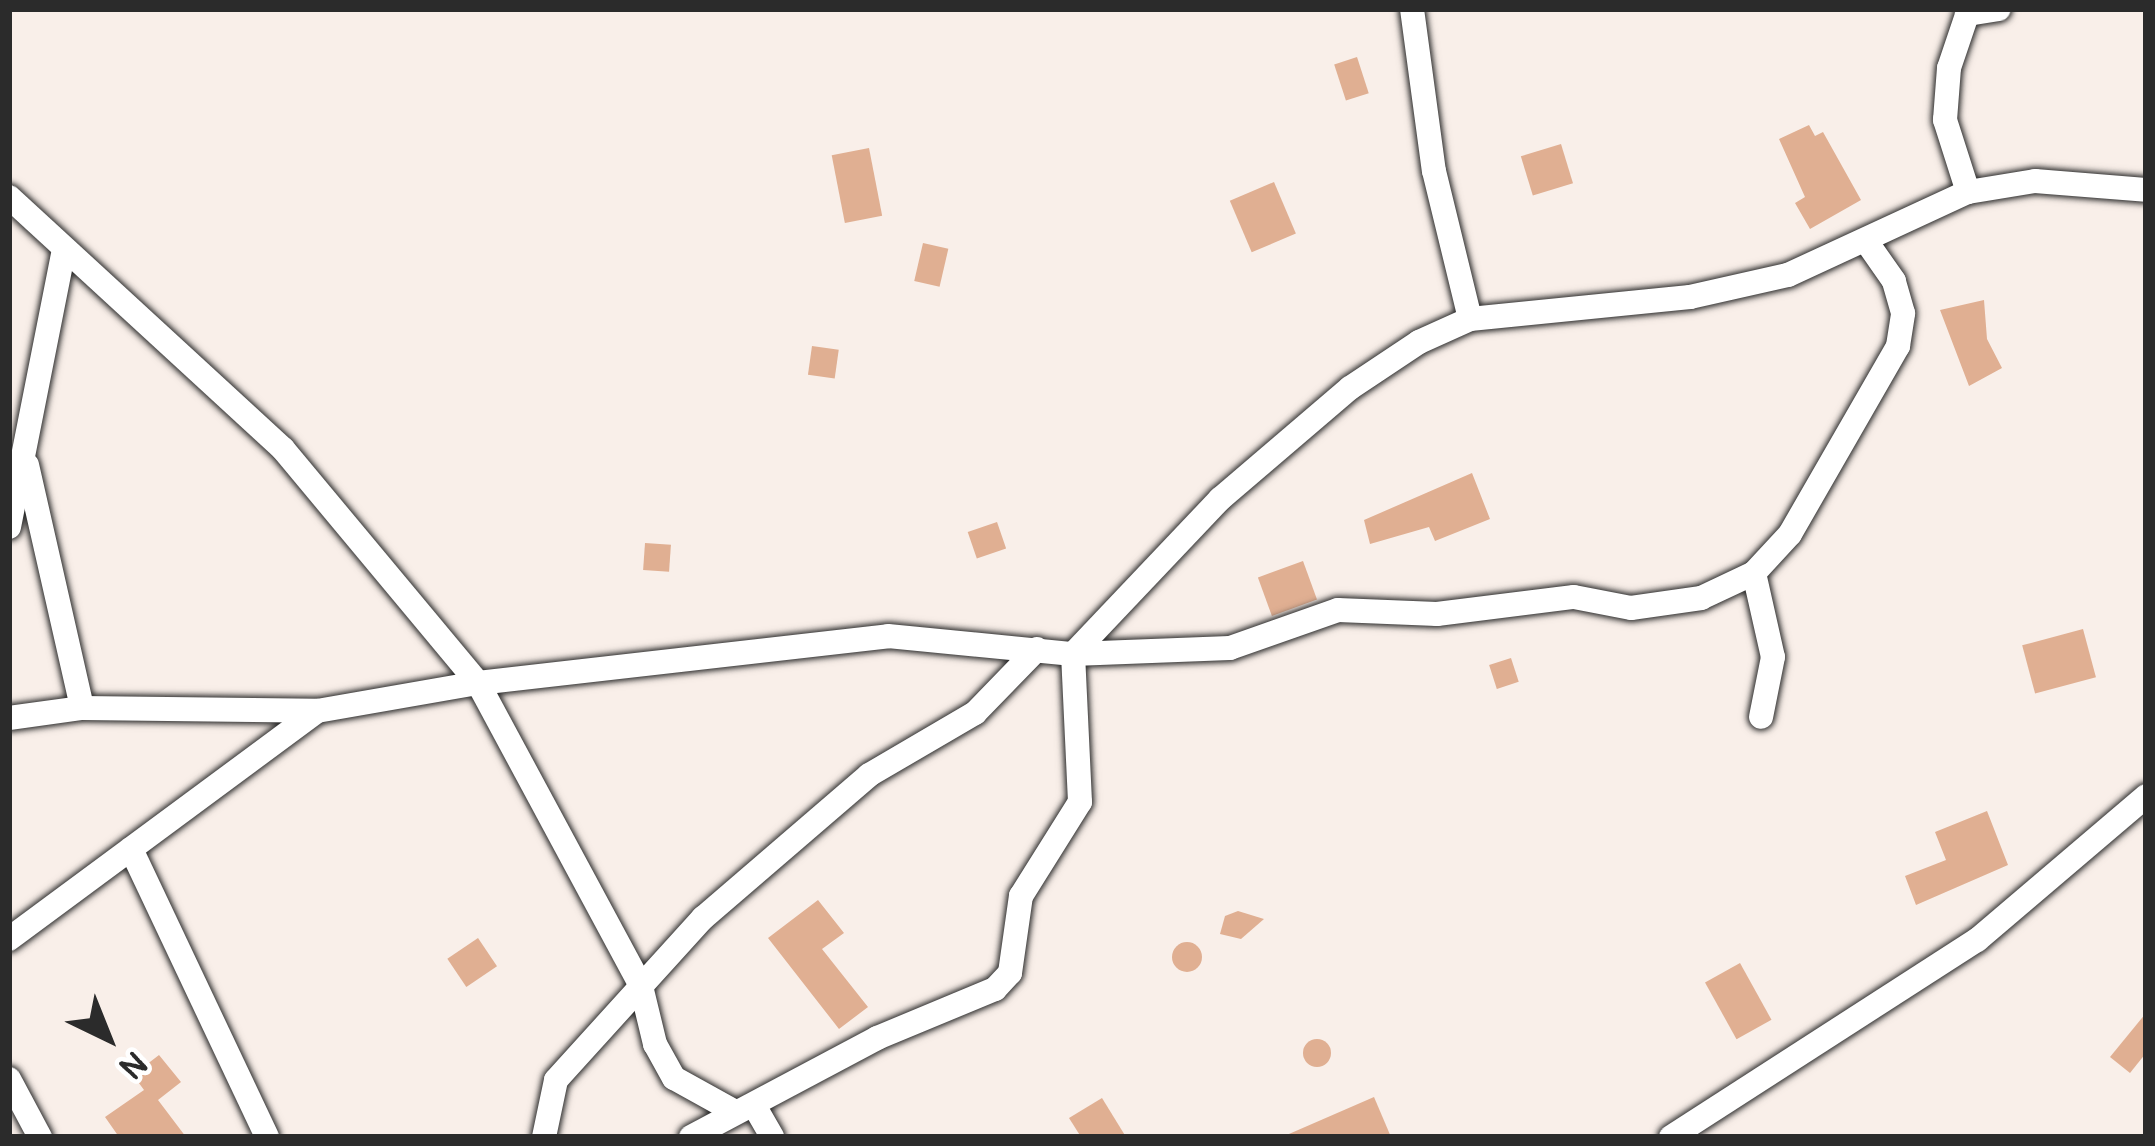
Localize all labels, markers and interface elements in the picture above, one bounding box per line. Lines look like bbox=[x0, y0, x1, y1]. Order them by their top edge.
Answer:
north arrow bbox=[48, 978, 168, 1098]
text: N bbox=[111, 1042, 155, 1087]

